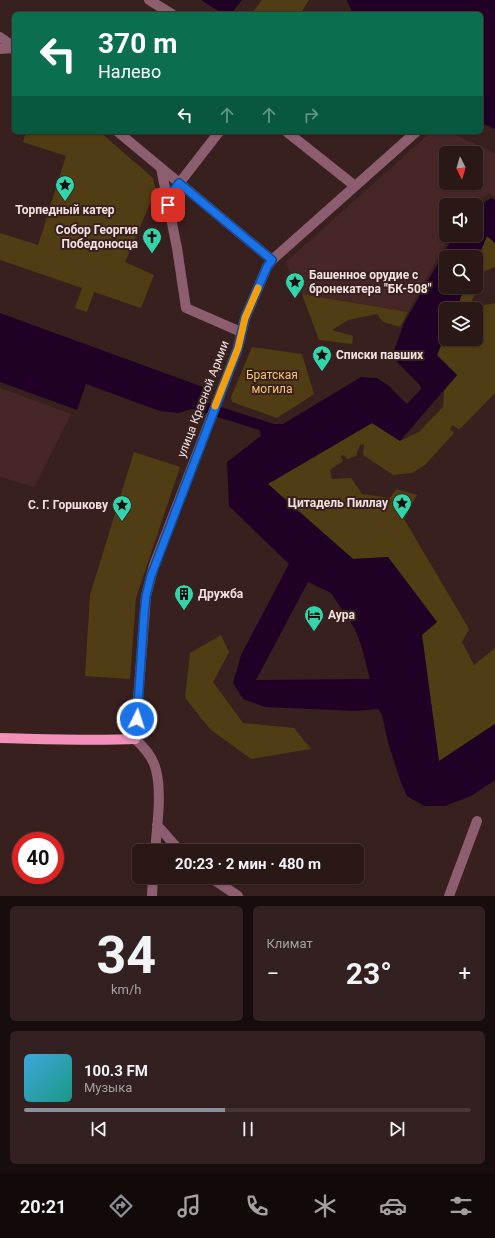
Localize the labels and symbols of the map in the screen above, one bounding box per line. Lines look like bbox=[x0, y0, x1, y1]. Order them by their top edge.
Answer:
north arrow bbox=[439, 146, 483, 190]
place icon: Торпедный катер bbox=[54, 174, 76, 202]
pin bbox=[151, 188, 185, 222]
place label: Торпедный катер bbox=[15, 203, 115, 217]
place label: Собор Георгия Победоносца bbox=[56, 223, 139, 251]
church icon: Собор Георгия Победоносца bbox=[141, 226, 163, 254]
place label: Башенное орудие с бронекатера "БК-508" bbox=[309, 268, 432, 296]
place icon: Башенное орудие с бронекатера "БК-508" bbox=[284, 271, 306, 299]
street label: улица Красной Армии bbox=[174, 339, 232, 459]
place icon: Списки павших bbox=[311, 344, 333, 372]
place label: Списки павших bbox=[336, 348, 424, 362]
park label: Братская могила bbox=[246, 368, 298, 396]
place icon: Цитадель Пиллау bbox=[391, 492, 413, 520]
place icon: С. Г. Горшкову bbox=[111, 494, 133, 522]
place label: Цитадель Пиллау bbox=[288, 496, 389, 510]
place label: С. Г. Горшкову bbox=[28, 498, 109, 512]
building icon: Дружба bbox=[173, 583, 195, 611]
place label: Дружба bbox=[198, 587, 244, 601]
hotel icon: Аура bbox=[303, 604, 325, 632]
place label: Аура bbox=[328, 608, 356, 622]
position arrow bbox=[116, 698, 158, 740]
speed limit sign: 40 bbox=[12, 832, 64, 884]

